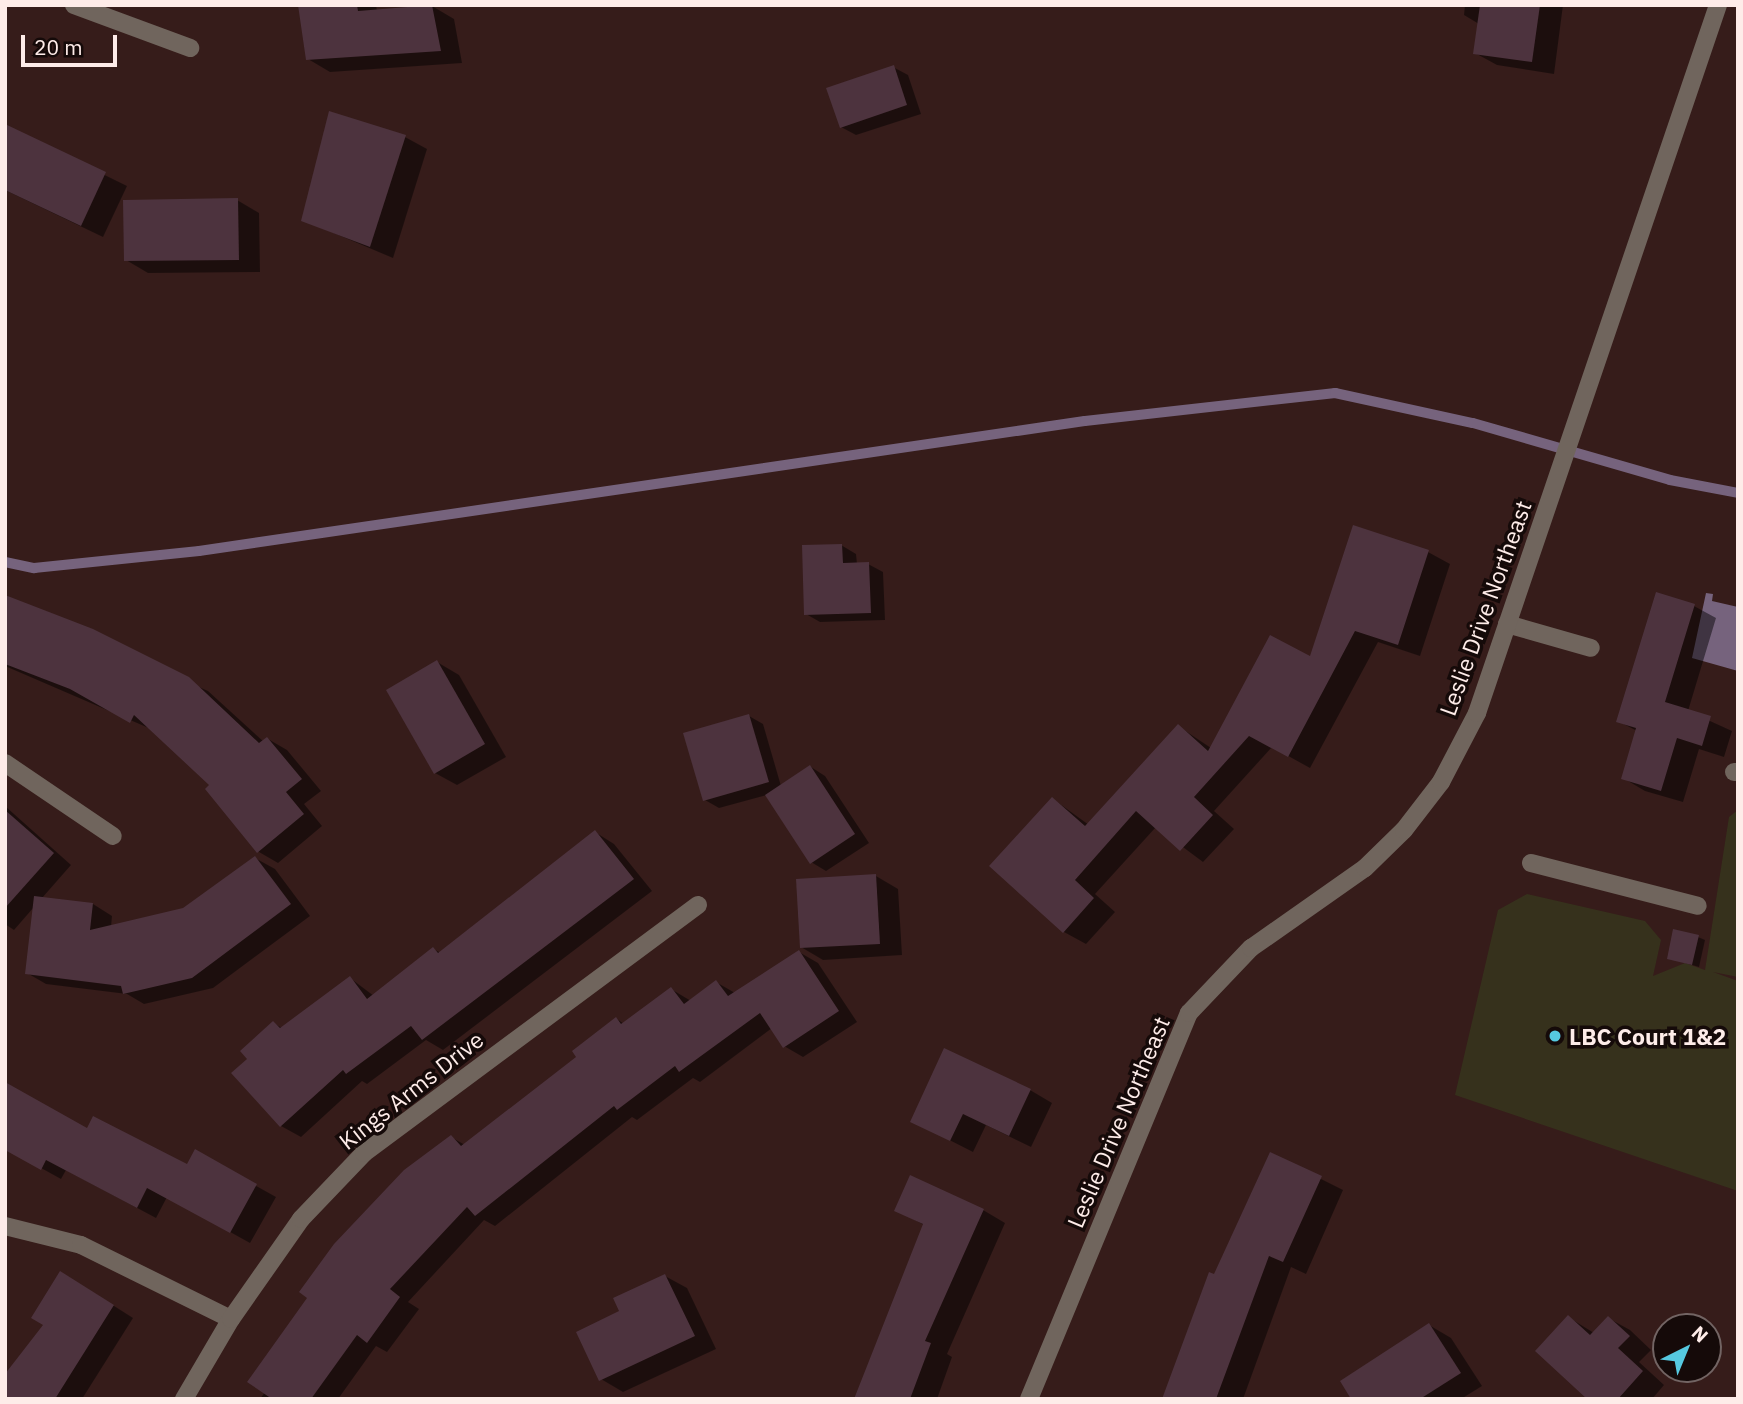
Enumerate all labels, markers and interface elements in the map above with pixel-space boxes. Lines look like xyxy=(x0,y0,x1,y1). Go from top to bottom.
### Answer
scale bar xyxy=(24,21,121,65)
text: 20 m xyxy=(34,33,83,61)
street label: Leslie Drive Northeast xyxy=(1433,497,1537,719)
street label: Leslie Drive Northeast xyxy=(1061,1012,1175,1232)
place label: LBC Court 1&2 xyxy=(1569,1022,1726,1050)
street label: Kings Arms Drive xyxy=(333,1025,489,1155)
marker: LBC Court 1&2 xyxy=(1547,1028,1563,1044)
north arrow xyxy=(1652,1313,1722,1383)
text: N xyxy=(1687,1321,1713,1348)

